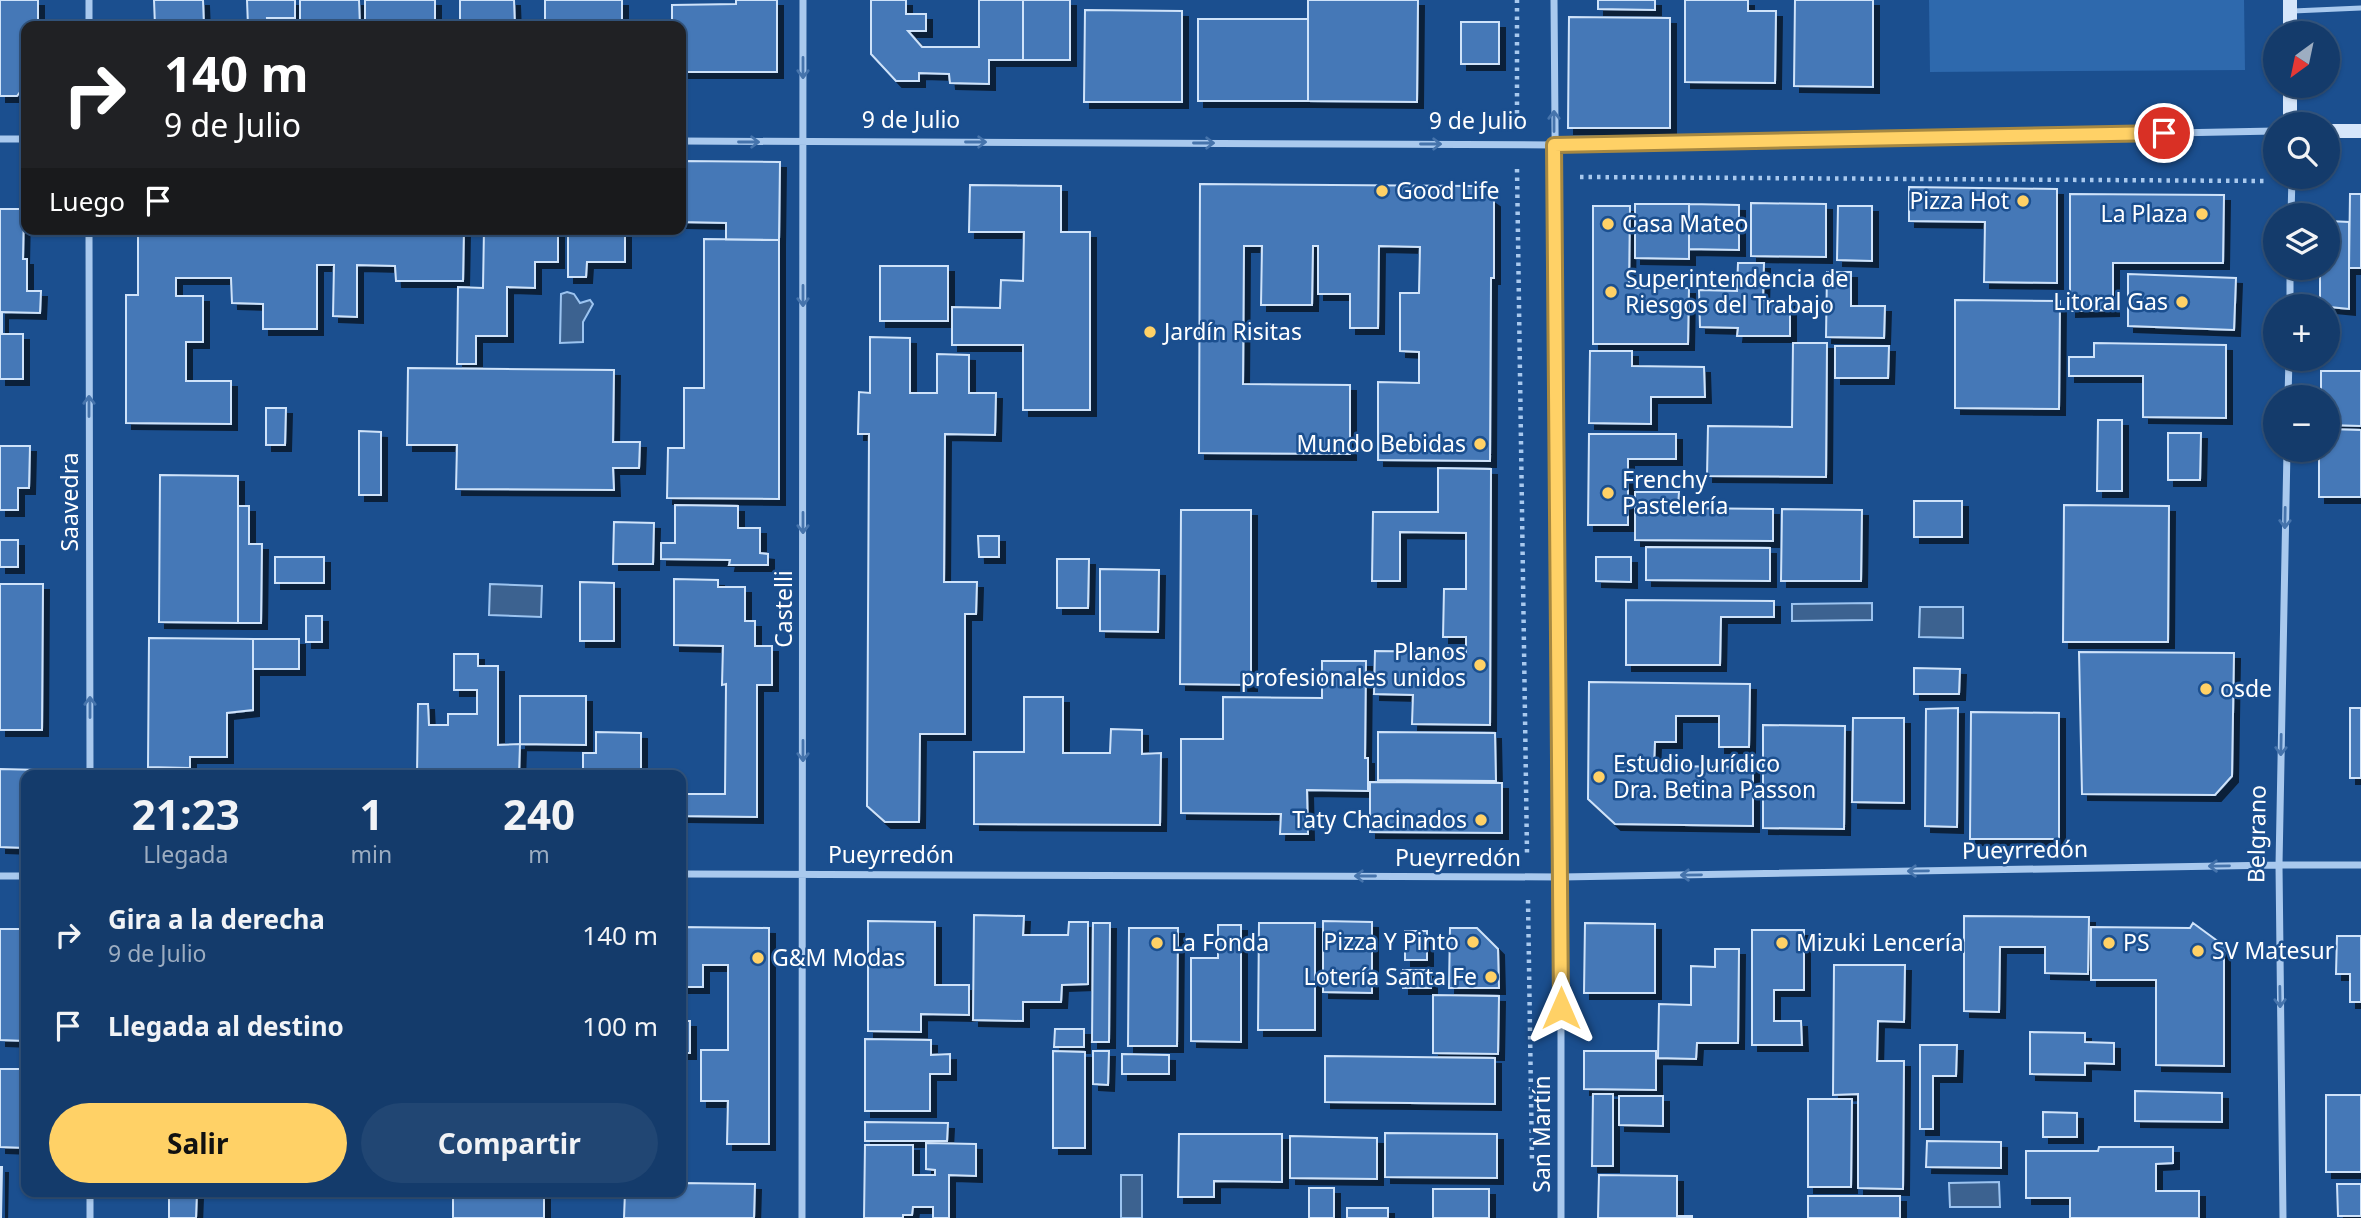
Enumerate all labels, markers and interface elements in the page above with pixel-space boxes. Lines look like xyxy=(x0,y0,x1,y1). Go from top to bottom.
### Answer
north arrow xyxy=(2263,21,2340,98)
map controls xyxy=(2263,21,2340,462)
text: 140 m xyxy=(164,40,309,106)
icon: right xyxy=(49,49,140,140)
one-way arrow xyxy=(796,56,810,79)
text: 9 de Julio xyxy=(164,103,301,146)
street label: 9 de Julio xyxy=(862,103,960,135)
pin xyxy=(2134,103,2194,163)
street label: 9 de Julio xyxy=(1429,104,1527,136)
one-way arrow xyxy=(1547,110,1561,133)
button: search xyxy=(2263,112,2340,189)
icon: arrive xyxy=(2145,114,2183,152)
one-way arrow xyxy=(737,135,760,149)
one-way arrow xyxy=(965,135,988,149)
one-way arrow xyxy=(1192,136,1215,150)
one-way arrow xyxy=(1420,137,1443,151)
place label: Good Life xyxy=(1396,174,1500,206)
icon: arrive xyxy=(139,182,177,220)
text: Luego xyxy=(49,183,125,219)
marker: Good Life xyxy=(1374,183,1390,199)
place label: Pizza Hot xyxy=(1909,184,2009,216)
marker: Pizza Hot xyxy=(2015,193,2031,209)
place label: La Plaza xyxy=(2101,197,2188,229)
button: layers xyxy=(2263,203,2340,280)
marker: La Plaza xyxy=(2194,206,2210,222)
place label: Casa Mateo xyxy=(1622,207,1748,239)
marker: Casa Mateo xyxy=(1600,216,1616,232)
place label: Superintendencia de Riesgos del Trabajo xyxy=(1625,262,1848,320)
one-way arrow xyxy=(796,284,810,307)
marker: Superintendencia de Riesgos del Trabajo xyxy=(1603,284,1619,300)
place label: Litoral Gas xyxy=(2053,285,2168,317)
marker: Litoral Gas xyxy=(2174,294,2190,310)
button: + xyxy=(2263,294,2340,371)
place label: Jardín Risitas xyxy=(1162,315,1302,347)
marker: Jardín Risitas xyxy=(1142,324,1158,340)
button: − xyxy=(2263,385,2340,462)
one-way arrow xyxy=(82,395,96,418)
place label: Mundo Bebidas xyxy=(1297,427,1466,459)
marker: Mundo Bebidas xyxy=(1472,436,1488,452)
street label: Saavedra xyxy=(53,452,85,552)
place label: Frenchy Pastelería xyxy=(1622,463,1728,521)
marker: Frenchy Pastelería xyxy=(1600,485,1616,501)
one-way arrow xyxy=(2279,506,2292,529)
one-way arrow xyxy=(796,511,810,534)
street label: Castelli xyxy=(767,570,799,648)
place label: Planos profesionales unidos xyxy=(1241,635,1466,693)
marker: Planos profesionales unidos xyxy=(1472,657,1488,673)
place label: osde xyxy=(2220,672,2272,704)
marker: osde xyxy=(2198,681,2214,697)
one-way arrow xyxy=(83,696,97,719)
one-way arrow xyxy=(2274,734,2288,757)
one-way arrow xyxy=(796,739,810,762)
place label: Estudio Jurídico Dra. Betina Passon xyxy=(1613,747,1816,805)
marker: Estudio Jurídico Dra. Betina Passon xyxy=(1591,769,1607,785)
text: 21:23 xyxy=(132,785,240,842)
text: 1 xyxy=(359,785,383,842)
text: 240 xyxy=(503,785,575,842)
street label: Belgrano xyxy=(2239,785,2273,883)
place label: Taty Chacinados xyxy=(1292,803,1467,835)
marker: Taty Chacinados xyxy=(1473,812,1489,828)
street label: Pueyrredón xyxy=(1962,832,2088,866)
text: Llegada xyxy=(143,838,228,870)
text: min xyxy=(351,838,392,870)
text: m xyxy=(528,838,550,870)
street label: Pueyrredón xyxy=(828,838,954,870)
street label: Pueyrredón xyxy=(1395,841,1521,873)
one-way arrow xyxy=(2208,859,2231,873)
one-way arrow xyxy=(1907,864,1930,878)
one-way arrow xyxy=(1680,868,1703,882)
one-way arrow xyxy=(1354,869,1377,883)
text: Gira a la derecha xyxy=(108,901,325,937)
icon: right xyxy=(49,916,87,954)
text: 140 m xyxy=(582,917,658,953)
place label: Pizza Y Pinto xyxy=(1323,925,1459,957)
place label: La Fonda xyxy=(1171,926,1269,958)
place label: Mizuki Lencería xyxy=(1796,926,1964,958)
place label: PS xyxy=(2123,926,2150,958)
marker: Pizza Y Pinto xyxy=(1465,934,1481,950)
place label: SV Matesur xyxy=(2212,934,2335,966)
marker: La Fonda xyxy=(1149,935,1165,951)
marker: Mizuki Lencería xyxy=(1774,935,1790,951)
marker: PS xyxy=(2101,935,2117,951)
text: 9 de Julio xyxy=(108,937,207,969)
place label: G&M Modas xyxy=(772,941,905,973)
marker: SV Matesur xyxy=(2190,943,2206,959)
marker: G&M Modas xyxy=(750,950,766,966)
place label: Lotería Santa Fe xyxy=(1304,960,1477,992)
marker: Lotería Santa Fe xyxy=(1483,969,1499,985)
position arrow xyxy=(1524,971,1598,1045)
one-way arrow xyxy=(2273,986,2287,1009)
icon: arrive xyxy=(49,1007,87,1045)
text: Llegada al destino xyxy=(108,1008,344,1044)
text: 100 m xyxy=(582,1008,658,1044)
street label: San Martín xyxy=(1525,1075,1557,1193)
button: Salir xyxy=(49,1103,347,1183)
button: Compartir xyxy=(361,1103,658,1183)

